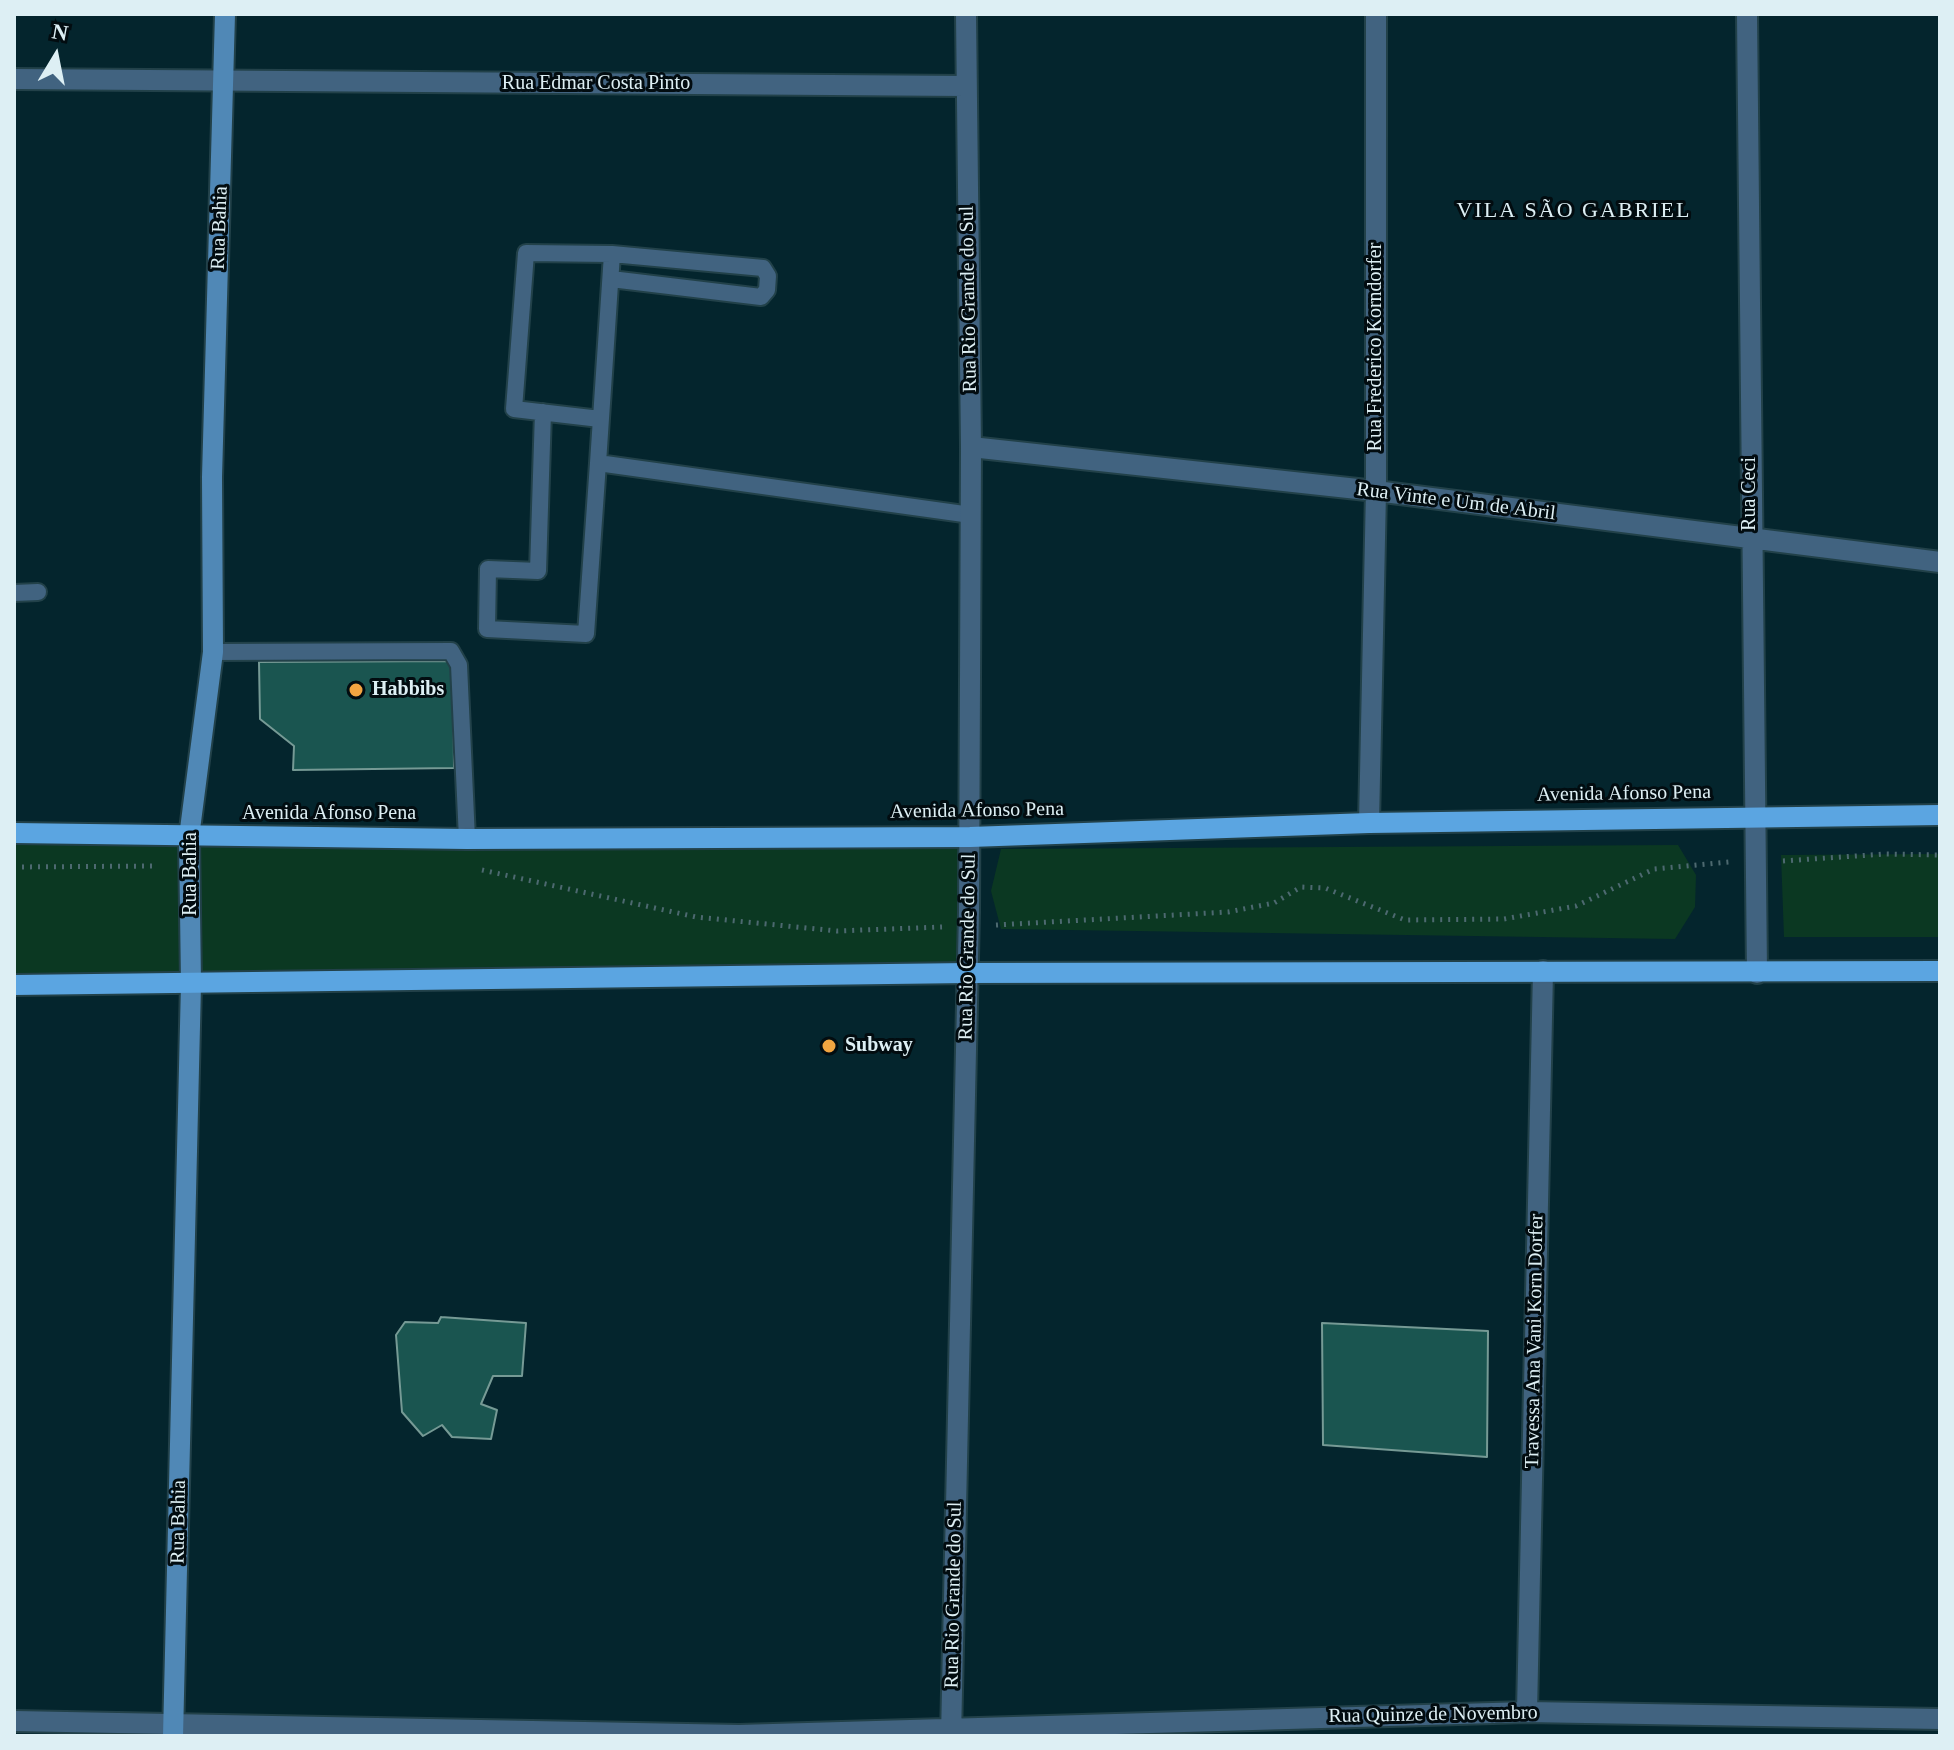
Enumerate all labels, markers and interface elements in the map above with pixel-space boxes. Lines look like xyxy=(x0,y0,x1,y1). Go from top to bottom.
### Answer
north arrow xyxy=(16,16,96,96)
text: N xyxy=(50,18,70,46)
street label: Rua Edmar Costa Pinto xyxy=(502,72,690,96)
street label: Rua Bahia xyxy=(207,186,233,270)
district label: VILA SÃO GABRIEL xyxy=(1457,198,1691,224)
street label: Rua Rio Grande do Sul xyxy=(955,205,983,393)
street label: Rua Frederico Korndorfer xyxy=(1364,243,1388,451)
street label: Rua Ceci xyxy=(1738,457,1762,531)
street label: Rua Vinte e Um de Abril xyxy=(1355,478,1557,526)
place label: Habbibs xyxy=(372,678,444,702)
marker: Habbibs xyxy=(347,681,365,699)
street label: Avenida Afonso Pena xyxy=(1537,780,1711,808)
street label: Avenida Afonso Pena xyxy=(890,797,1064,825)
street label: Avenida Afonso Pena xyxy=(242,802,416,826)
street label: Rua Bahia xyxy=(179,832,203,916)
street label: Rua Rio Grande do Sul xyxy=(954,853,982,1041)
place label: Subway xyxy=(845,1034,913,1058)
marker: Subway xyxy=(820,1037,838,1055)
street label: Travessa Ana Vani Korn Dorfer xyxy=(1521,1213,1549,1469)
street label: Rua Bahia xyxy=(166,1480,192,1564)
street label: Rua Rio Grande do Sul xyxy=(940,1501,968,1689)
street label: Rua Quinze de Novembro xyxy=(1328,1701,1538,1729)

